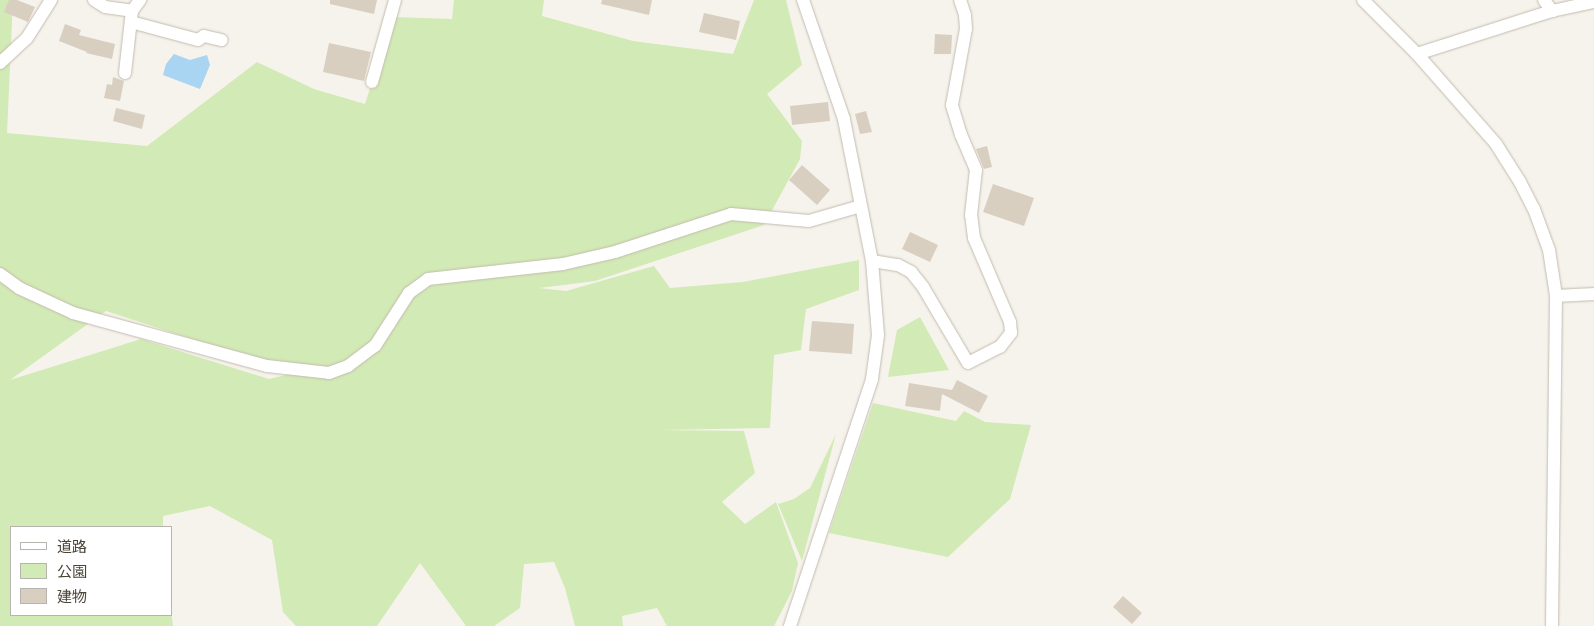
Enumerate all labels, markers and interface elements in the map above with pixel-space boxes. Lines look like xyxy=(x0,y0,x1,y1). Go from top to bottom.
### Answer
legend xyxy=(10,526,172,616)
text: 道路 xyxy=(57,538,87,556)
text: 公園 xyxy=(57,563,87,581)
text: 建物 xyxy=(57,588,87,606)

